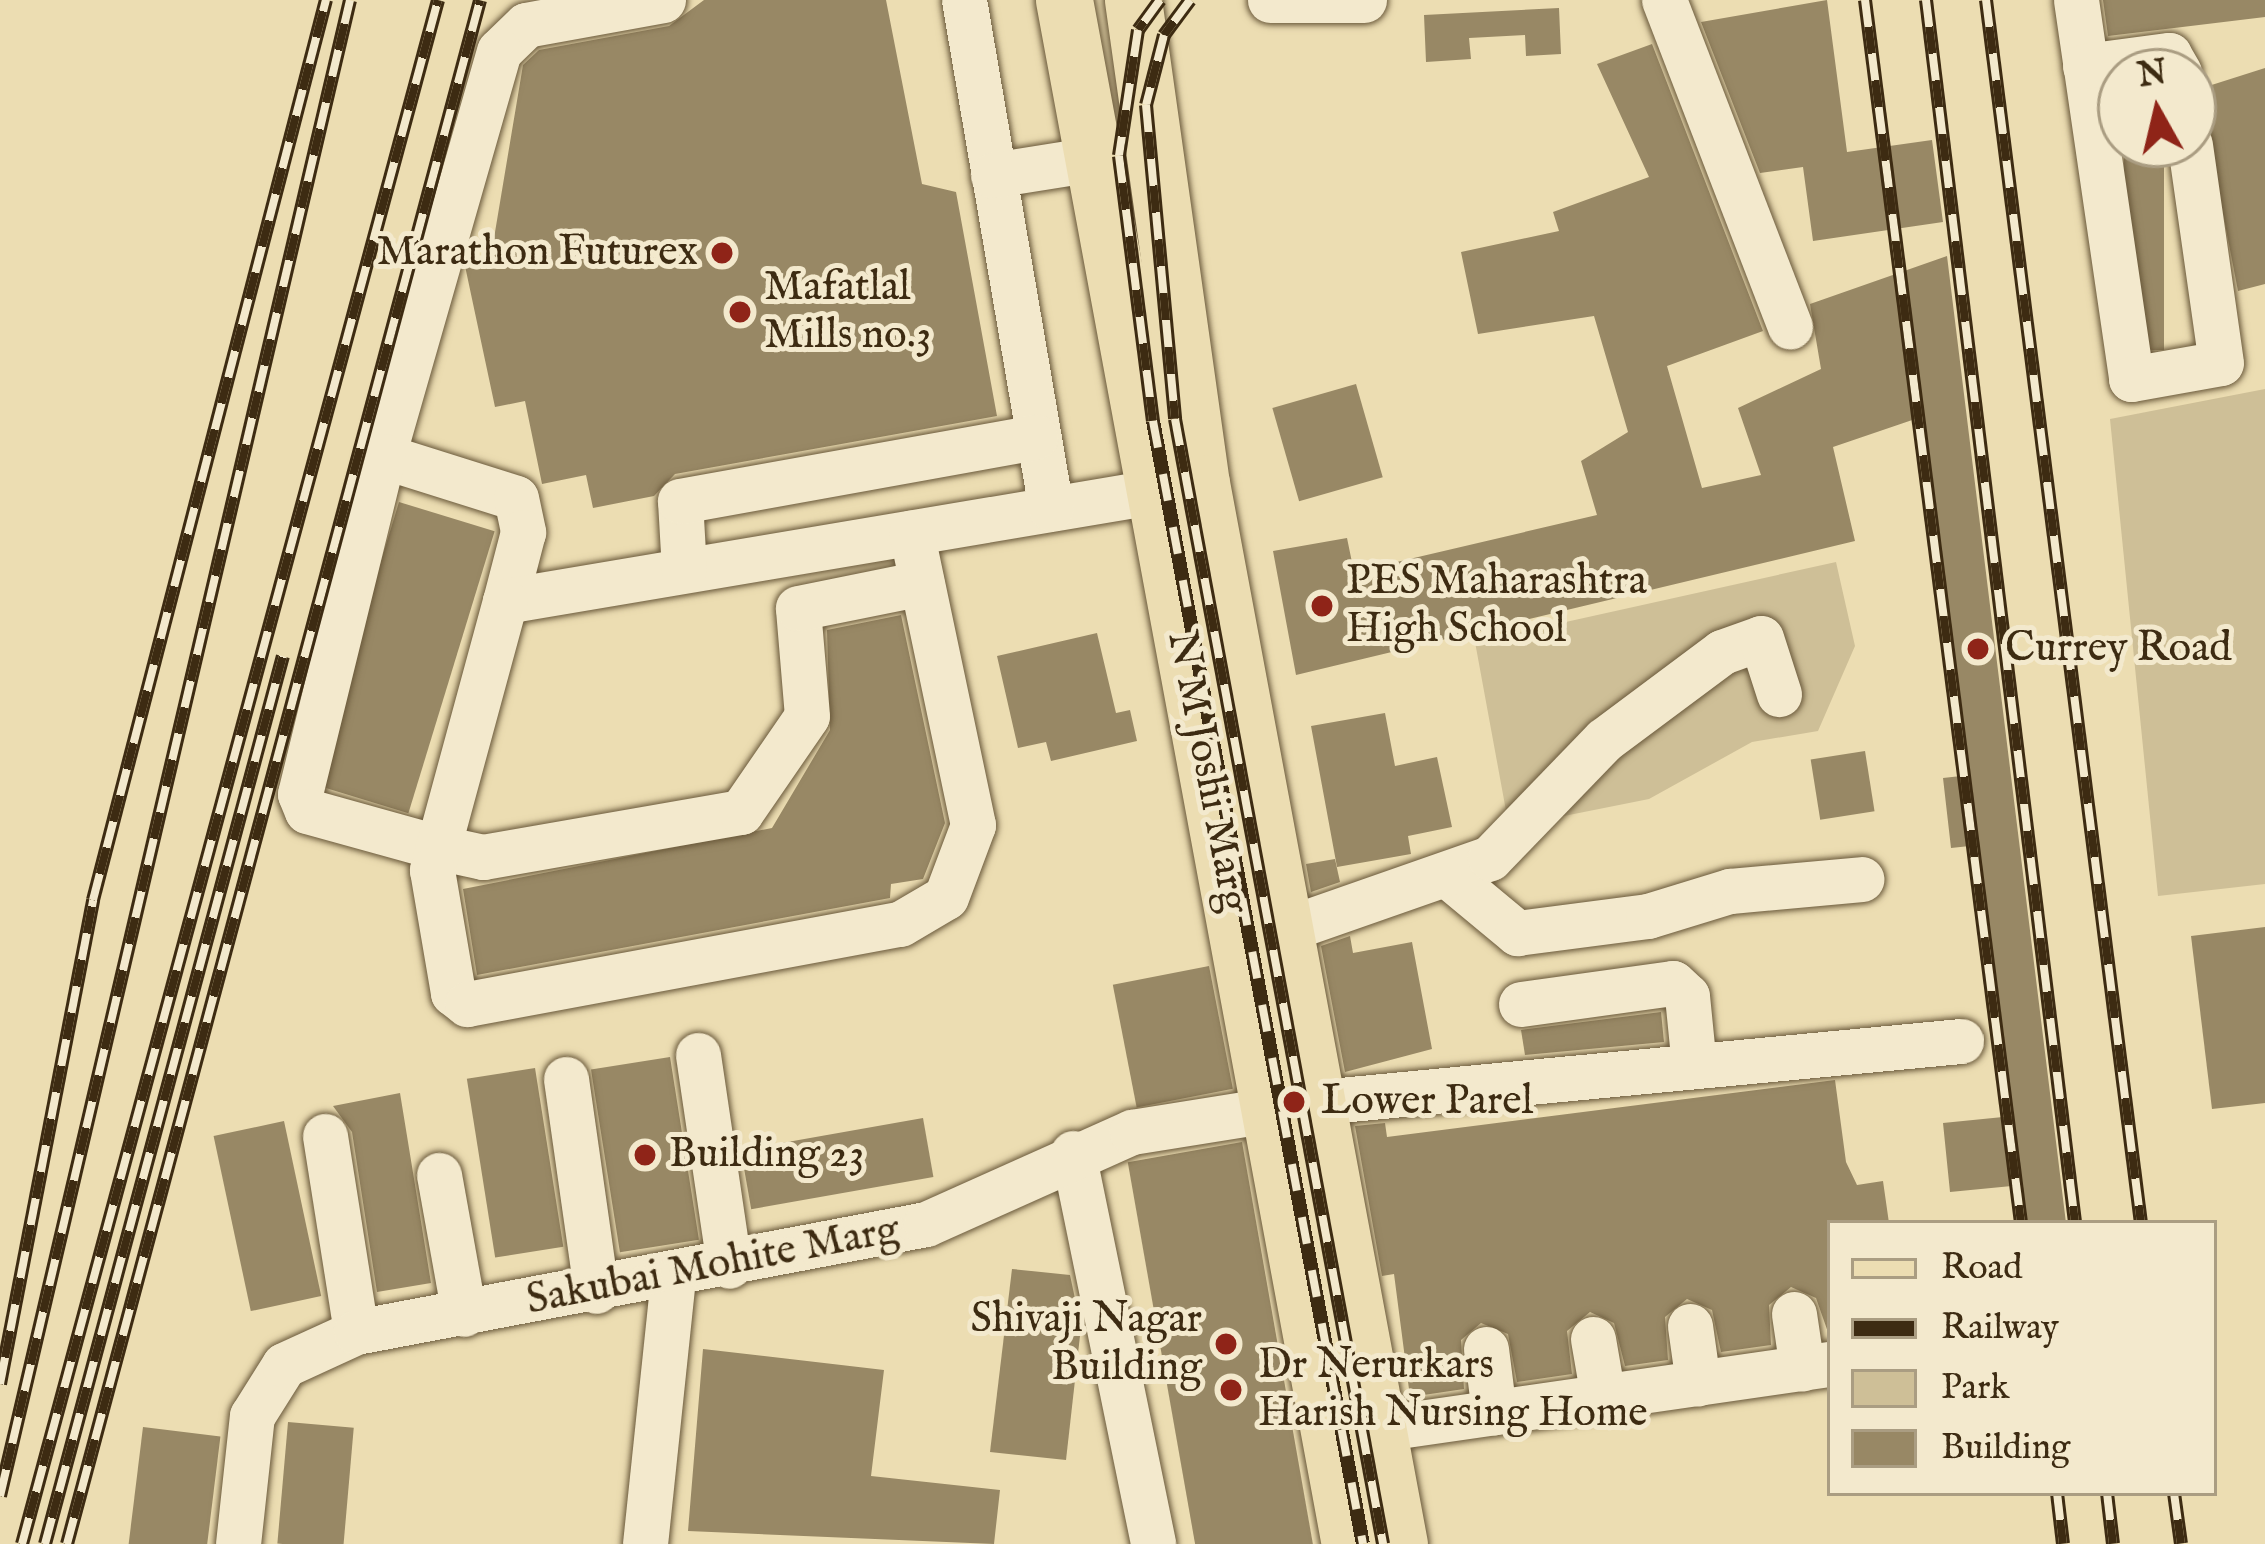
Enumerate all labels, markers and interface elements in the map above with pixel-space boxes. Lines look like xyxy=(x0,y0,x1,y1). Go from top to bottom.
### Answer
north arrow xyxy=(2097,48,2217,168)
text: N xyxy=(2135,53,2169,98)
place label: Marathon Futurex xyxy=(377,228,698,278)
marker: Marathon Futurex xyxy=(709,240,735,266)
place label: Mafatlal Mills no.3 xyxy=(764,263,931,362)
marker: Mafatlal Mills no.3 xyxy=(727,299,753,325)
place label: PES Maharashtra High School xyxy=(1346,557,1647,656)
marker: PES Maharashtra High School xyxy=(1309,593,1335,619)
place label: Currey Road xyxy=(2005,624,2232,674)
street label: N M Joshi Marg xyxy=(1155,627,1259,917)
marker: Currey Road xyxy=(1962,633,1994,665)
place label: Lower Parel xyxy=(1321,1077,1533,1127)
marker: Lower Parel xyxy=(1278,1086,1310,1118)
place label: Building 23 xyxy=(669,1130,865,1180)
marker: Building 23 xyxy=(632,1142,658,1168)
street label: Sakubai Mohite Marg xyxy=(522,1205,904,1327)
legend xyxy=(1827,1220,2217,1496)
text: Road xyxy=(1941,1245,2022,1291)
place label: Shivaji Nagar Building xyxy=(970,1295,1202,1394)
text: Railway xyxy=(1941,1305,2059,1351)
marker: Shivaji Nagar Building xyxy=(1213,1331,1239,1357)
place label: Dr Nerurkars Harish Nursing Home xyxy=(1258,1341,1648,1440)
text: Park xyxy=(1941,1365,2009,1411)
marker: Dr Nerurkars Harish Nursing Home xyxy=(1215,1374,1247,1406)
text: Building xyxy=(1941,1425,2070,1471)

